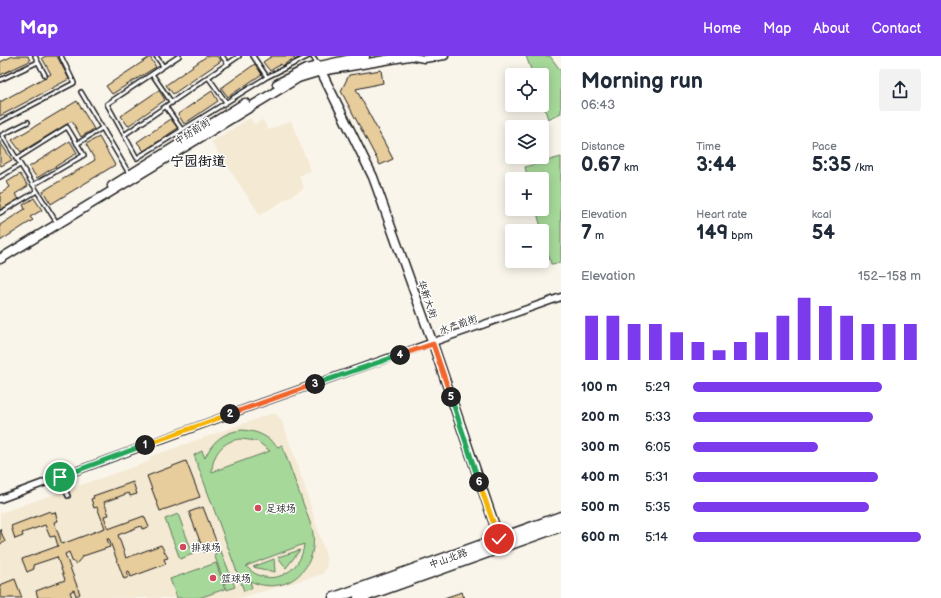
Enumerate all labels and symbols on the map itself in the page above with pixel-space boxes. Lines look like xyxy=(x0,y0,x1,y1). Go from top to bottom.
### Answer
street label: 中纺前街 xyxy=(172,116,213,148)
district label: 宁园街道 xyxy=(170,153,226,170)
street label: 华新大街 xyxy=(415,278,439,320)
street label: 水产前街 xyxy=(437,312,479,337)
pin: 4 xyxy=(390,345,410,365)
pin: 3 xyxy=(305,374,325,394)
pin: 5 xyxy=(441,387,461,407)
pin: 2 xyxy=(220,404,240,424)
pin: 1 xyxy=(135,435,155,455)
pin xyxy=(43,460,77,494)
pin: 6 xyxy=(469,472,489,492)
marker: 足球场 xyxy=(253,503,263,513)
place label: 足球场 xyxy=(266,503,296,515)
pin xyxy=(482,522,516,556)
marker: 排球场 xyxy=(178,542,188,552)
place label: 排球场 xyxy=(191,542,221,554)
street label: 中山北路 xyxy=(427,546,469,571)
marker: 篮球场 xyxy=(208,573,218,583)
place label: 篮球场 xyxy=(221,573,251,585)

